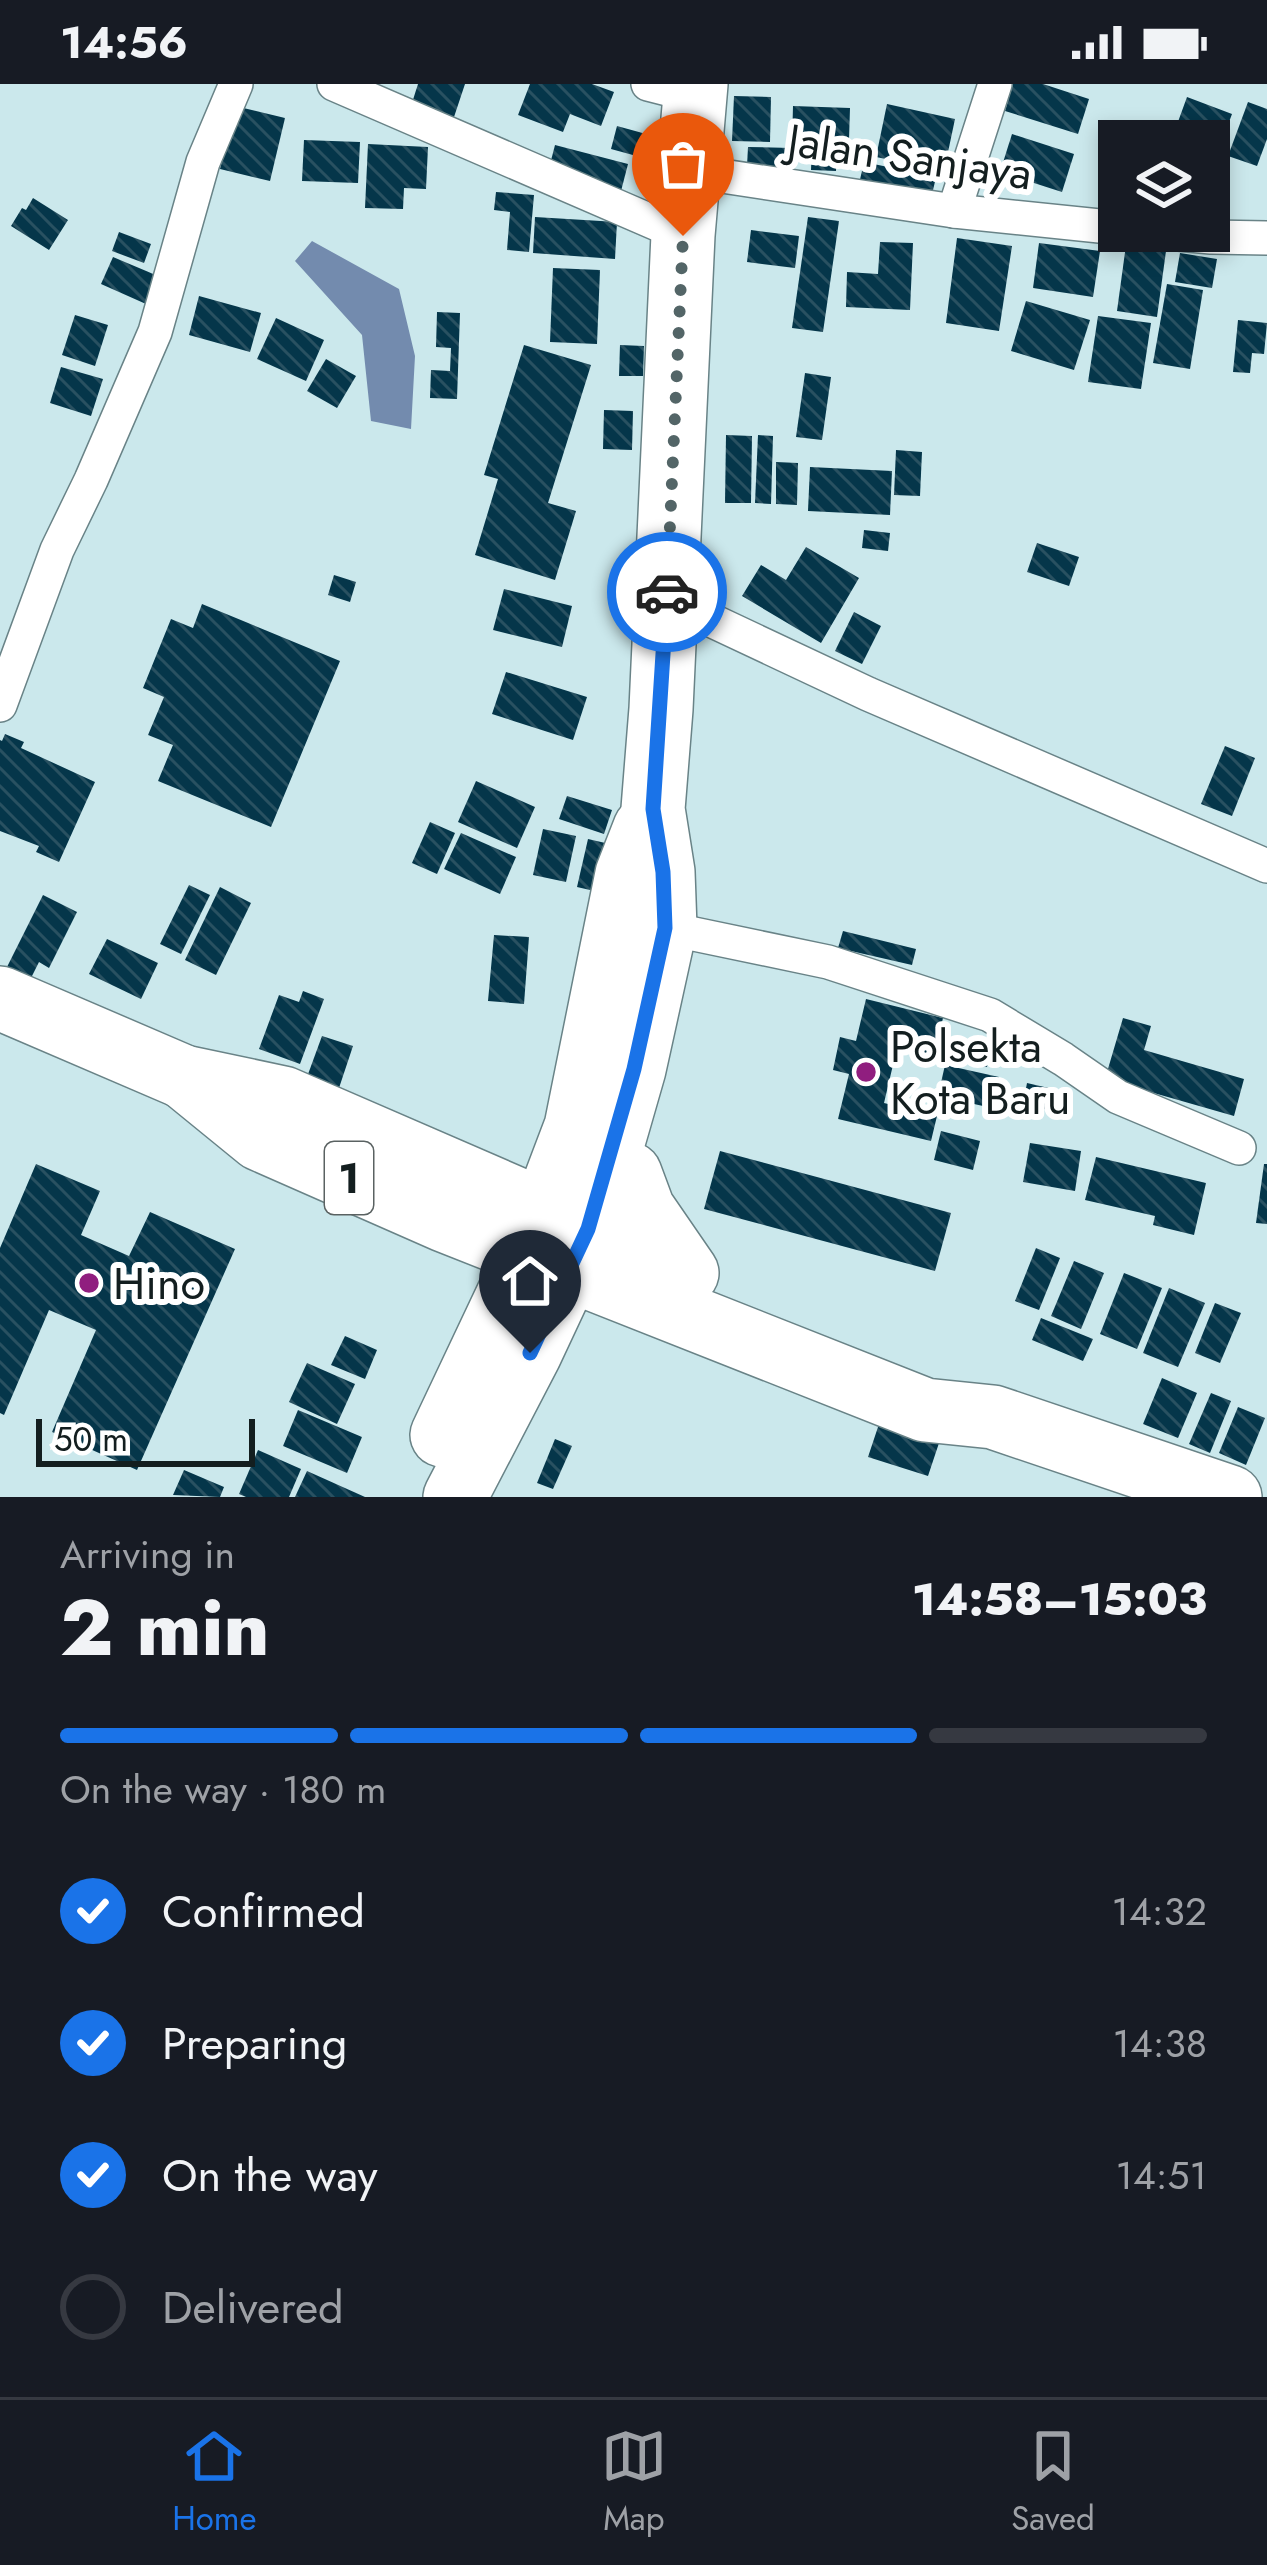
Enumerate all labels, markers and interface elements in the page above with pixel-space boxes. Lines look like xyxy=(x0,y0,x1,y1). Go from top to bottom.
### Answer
text: 14:56 xyxy=(60,10,188,75)
street label: Jalan Sanjaya xyxy=(779,107,1036,206)
pin xyxy=(632,113,734,236)
map controls xyxy=(1098,120,1230,252)
button: layers xyxy=(1098,120,1230,252)
icon: bag xyxy=(650,131,716,197)
courier xyxy=(607,532,727,652)
icon: car xyxy=(634,559,700,625)
place label: Polsekta Kota Baru xyxy=(890,1014,1070,1131)
marker: Polsekta Kota Baru xyxy=(853,1059,879,1085)
road number: 1 xyxy=(325,1142,373,1214)
pin xyxy=(479,1230,581,1353)
icon: home xyxy=(497,1248,563,1314)
place label: Hino xyxy=(113,1251,205,1316)
marker: Hino xyxy=(76,1270,102,1296)
scale bar xyxy=(36,1413,255,1466)
text: 50 m xyxy=(54,1416,128,1463)
text: Arriving in xyxy=(60,1526,235,1583)
text: 14:58–15:03 xyxy=(912,1567,1207,1632)
text: 2 min xyxy=(60,1572,269,1684)
text: On the way · 180 m xyxy=(60,1761,386,1818)
icon: check xyxy=(60,1878,126,1944)
text: Confirmed xyxy=(162,1879,365,1944)
text: 14:32 xyxy=(1112,1883,1207,1940)
icon: check xyxy=(60,2010,126,2076)
text: Preparing xyxy=(162,2011,347,2076)
text: 14:38 xyxy=(1112,2015,1207,2072)
icon: check xyxy=(60,2142,126,2208)
text: On the way xyxy=(162,2143,378,2208)
text: 14:51 xyxy=(1115,2147,1207,2204)
text: Delivered xyxy=(162,2275,344,2340)
tab: Home xyxy=(172,2423,257,2542)
tab: Map xyxy=(601,2423,667,2542)
tab: Saved xyxy=(1011,2423,1095,2542)

